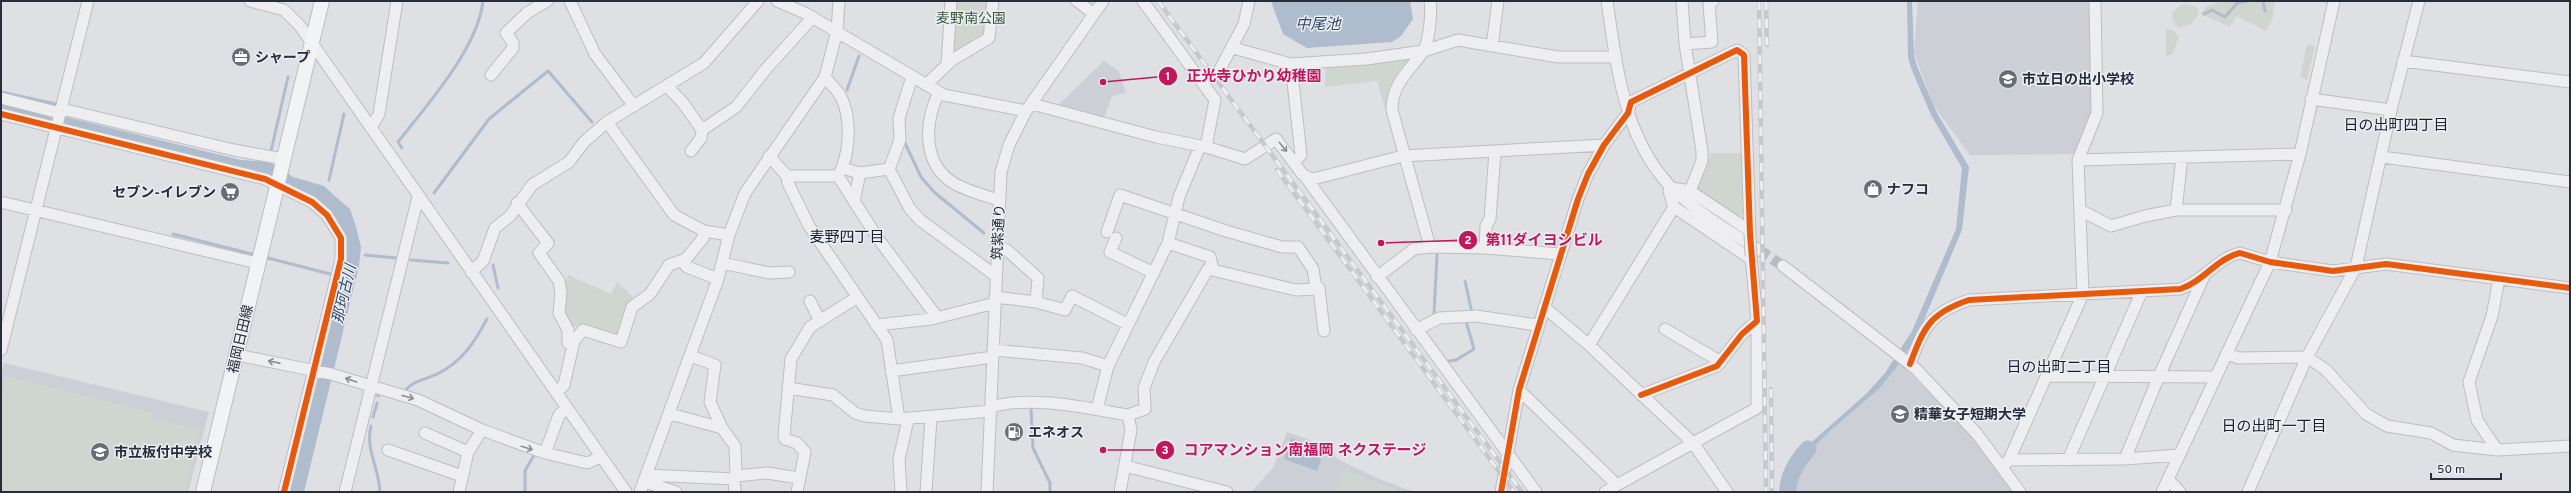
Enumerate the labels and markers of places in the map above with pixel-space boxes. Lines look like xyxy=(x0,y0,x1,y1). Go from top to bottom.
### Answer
office icon: シャープ xyxy=(230,46,252,68)
place label: シャープ xyxy=(255,50,310,67)
callout: 正光寺ひかり幼稚園 xyxy=(1158,62,1329,89)
school or university icon: 市立日の出小学校 xyxy=(1997,68,2019,90)
place label: 市立日の出小学校 xyxy=(2022,72,2134,89)
shop icon: ナフコ xyxy=(1862,178,1884,200)
supermarket icon: セブン-イレブン xyxy=(219,181,241,203)
place label: ナフコ xyxy=(1887,182,1929,199)
place label: セブン-イレブン xyxy=(112,184,216,202)
callout: 第11ダイヨシビル xyxy=(1458,227,1611,254)
school or university icon: 精華女子短期大学 xyxy=(1889,403,1911,425)
place label: 精華女子短期大学 xyxy=(1914,406,2026,424)
fuel station icon: エネオス xyxy=(1003,421,1025,443)
place label: エネオス xyxy=(1028,425,1084,442)
callout: コアマンション南福岡 ネクステージ xyxy=(1155,437,1435,464)
school or university icon: 市立板付中学校 xyxy=(89,441,111,463)
place label: 市立板付中学校 xyxy=(114,444,212,462)

